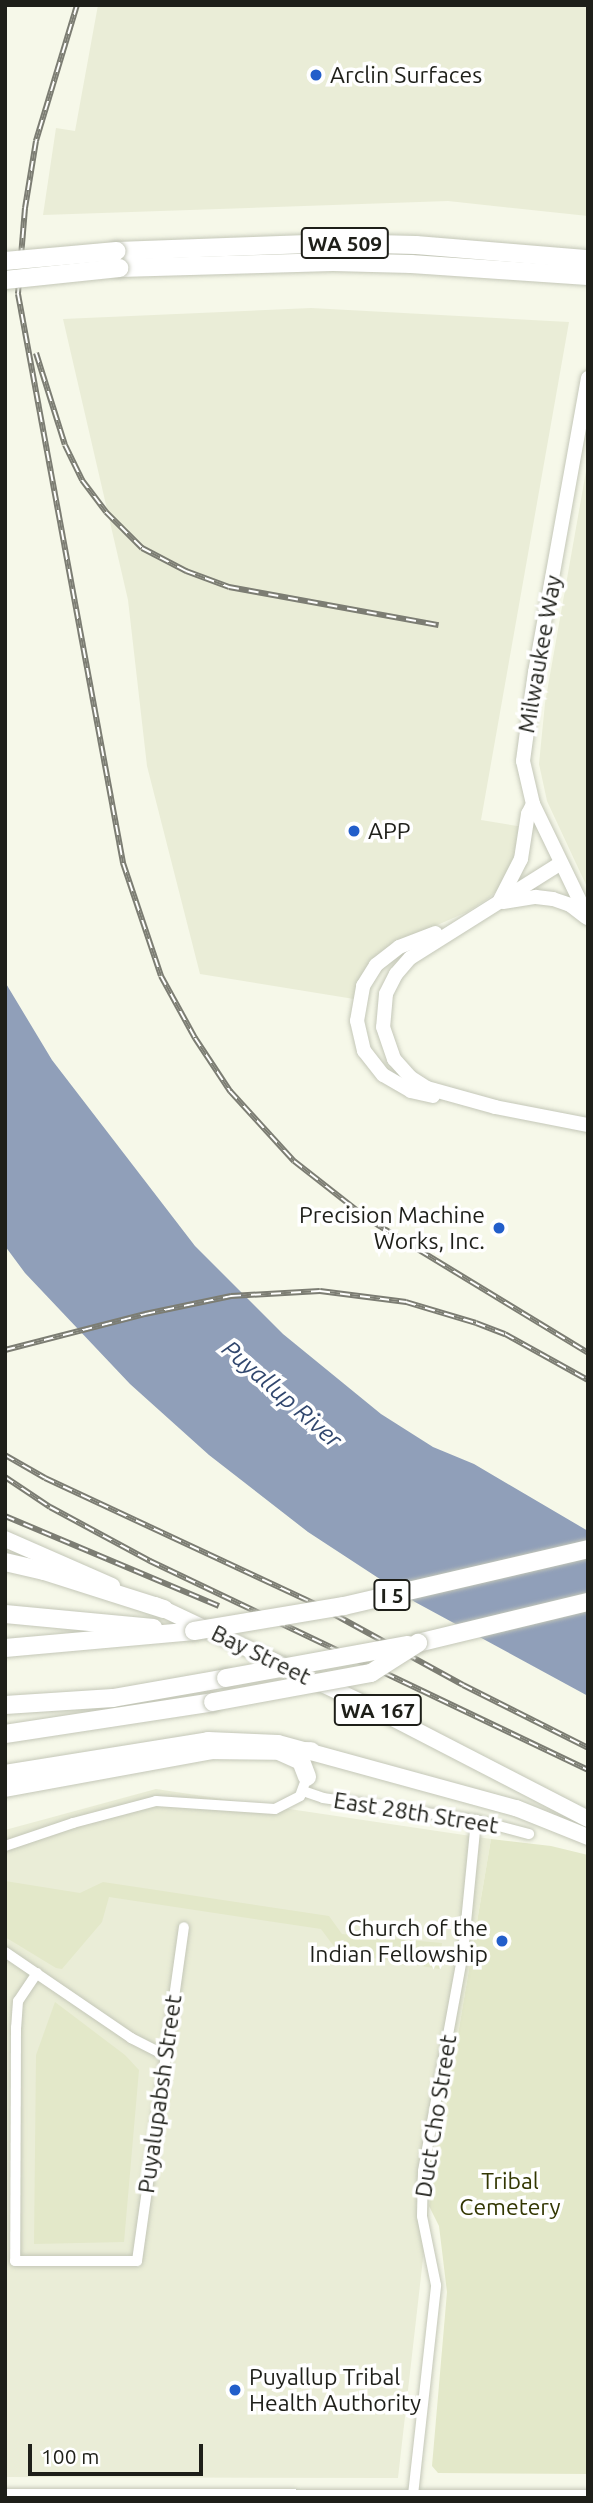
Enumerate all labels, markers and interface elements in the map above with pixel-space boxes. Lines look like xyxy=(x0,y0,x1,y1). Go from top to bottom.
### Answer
place label: Arclin Surfaces xyxy=(330,61,482,89)
marker: Arclin Surfaces xyxy=(308,67,324,83)
road number: WA 509 xyxy=(300,226,390,260)
street label: Milwaukee Way xyxy=(513,573,567,735)
place label: APP xyxy=(368,817,410,845)
marker: APP xyxy=(346,823,362,839)
place label: Precision Machine Works, Inc. xyxy=(299,1201,485,1255)
marker: Precision Machine Works, Inc. xyxy=(491,1220,507,1236)
water label: Puyallup River xyxy=(216,1334,348,1454)
road number: I 5 xyxy=(373,1578,411,1612)
street label: Bay Street xyxy=(207,1619,315,1691)
road number: WA 167 xyxy=(332,1692,424,1728)
street label: East 28th Street xyxy=(332,1786,500,1840)
place label: Church of the Indian Fellowship xyxy=(309,1914,488,1968)
marker: Church of the Indian Fellowship xyxy=(494,1933,510,1949)
street label: Puyalupabsh Street xyxy=(132,1993,188,2195)
street label: Duct Cho Street xyxy=(409,2033,463,2199)
park label: Tribal Cemetery xyxy=(459,2167,561,2221)
place label: Puyallup Tribal Health Authority xyxy=(249,2363,421,2417)
marker: Puyallup Tribal Health Authority xyxy=(227,2382,243,2398)
scale bar xyxy=(32,2430,206,2474)
text: 100 m xyxy=(41,2444,99,2468)

